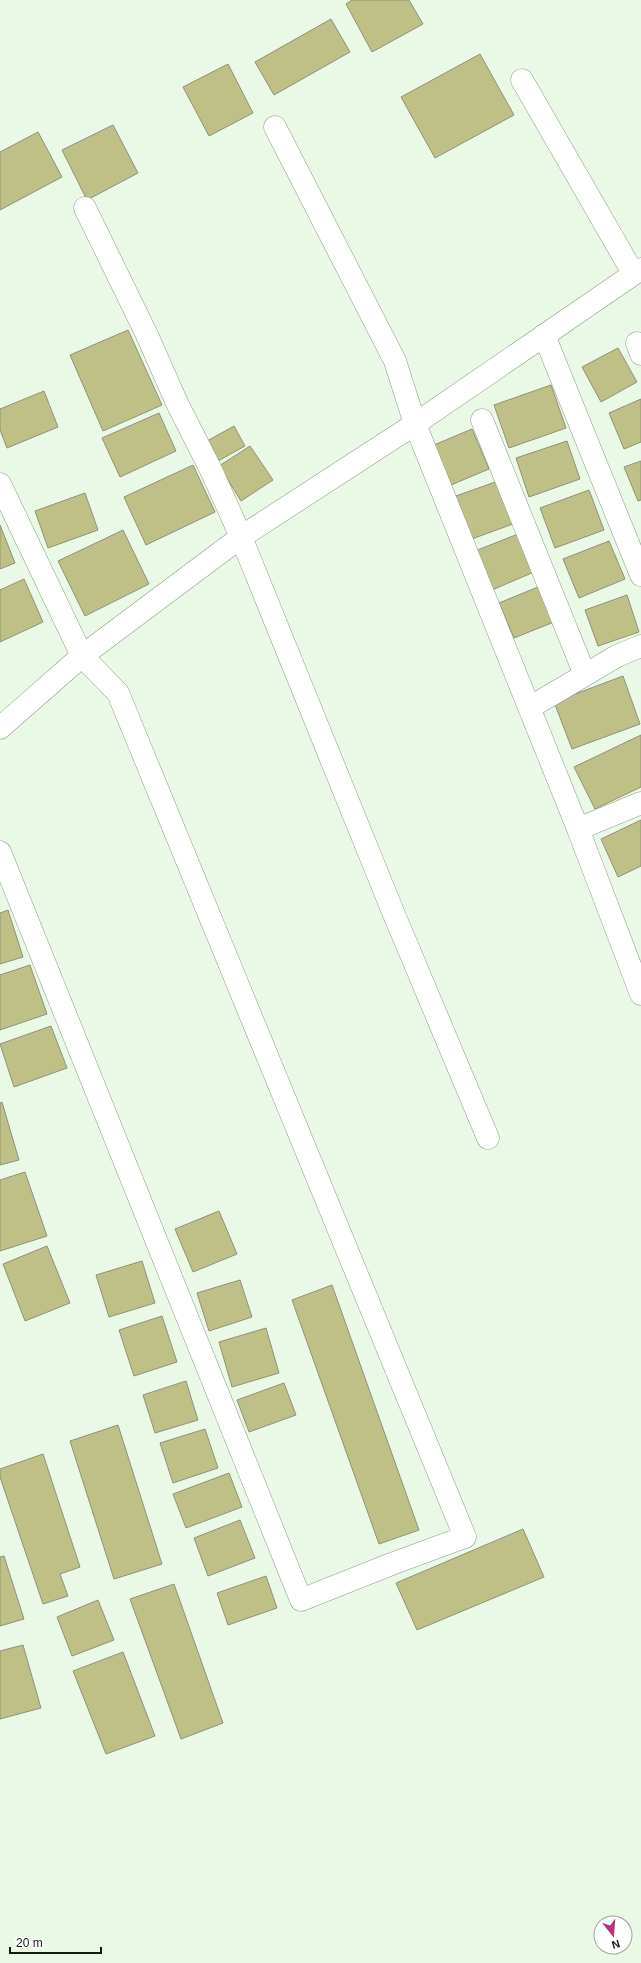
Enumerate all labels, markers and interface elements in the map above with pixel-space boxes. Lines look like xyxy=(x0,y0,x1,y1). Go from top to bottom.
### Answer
north arrow xyxy=(593,1915,633,1955)
scale bar xyxy=(10,1929,101,1955)
text: 20 m xyxy=(16,1936,43,1950)
text: N xyxy=(610,1938,621,1951)

